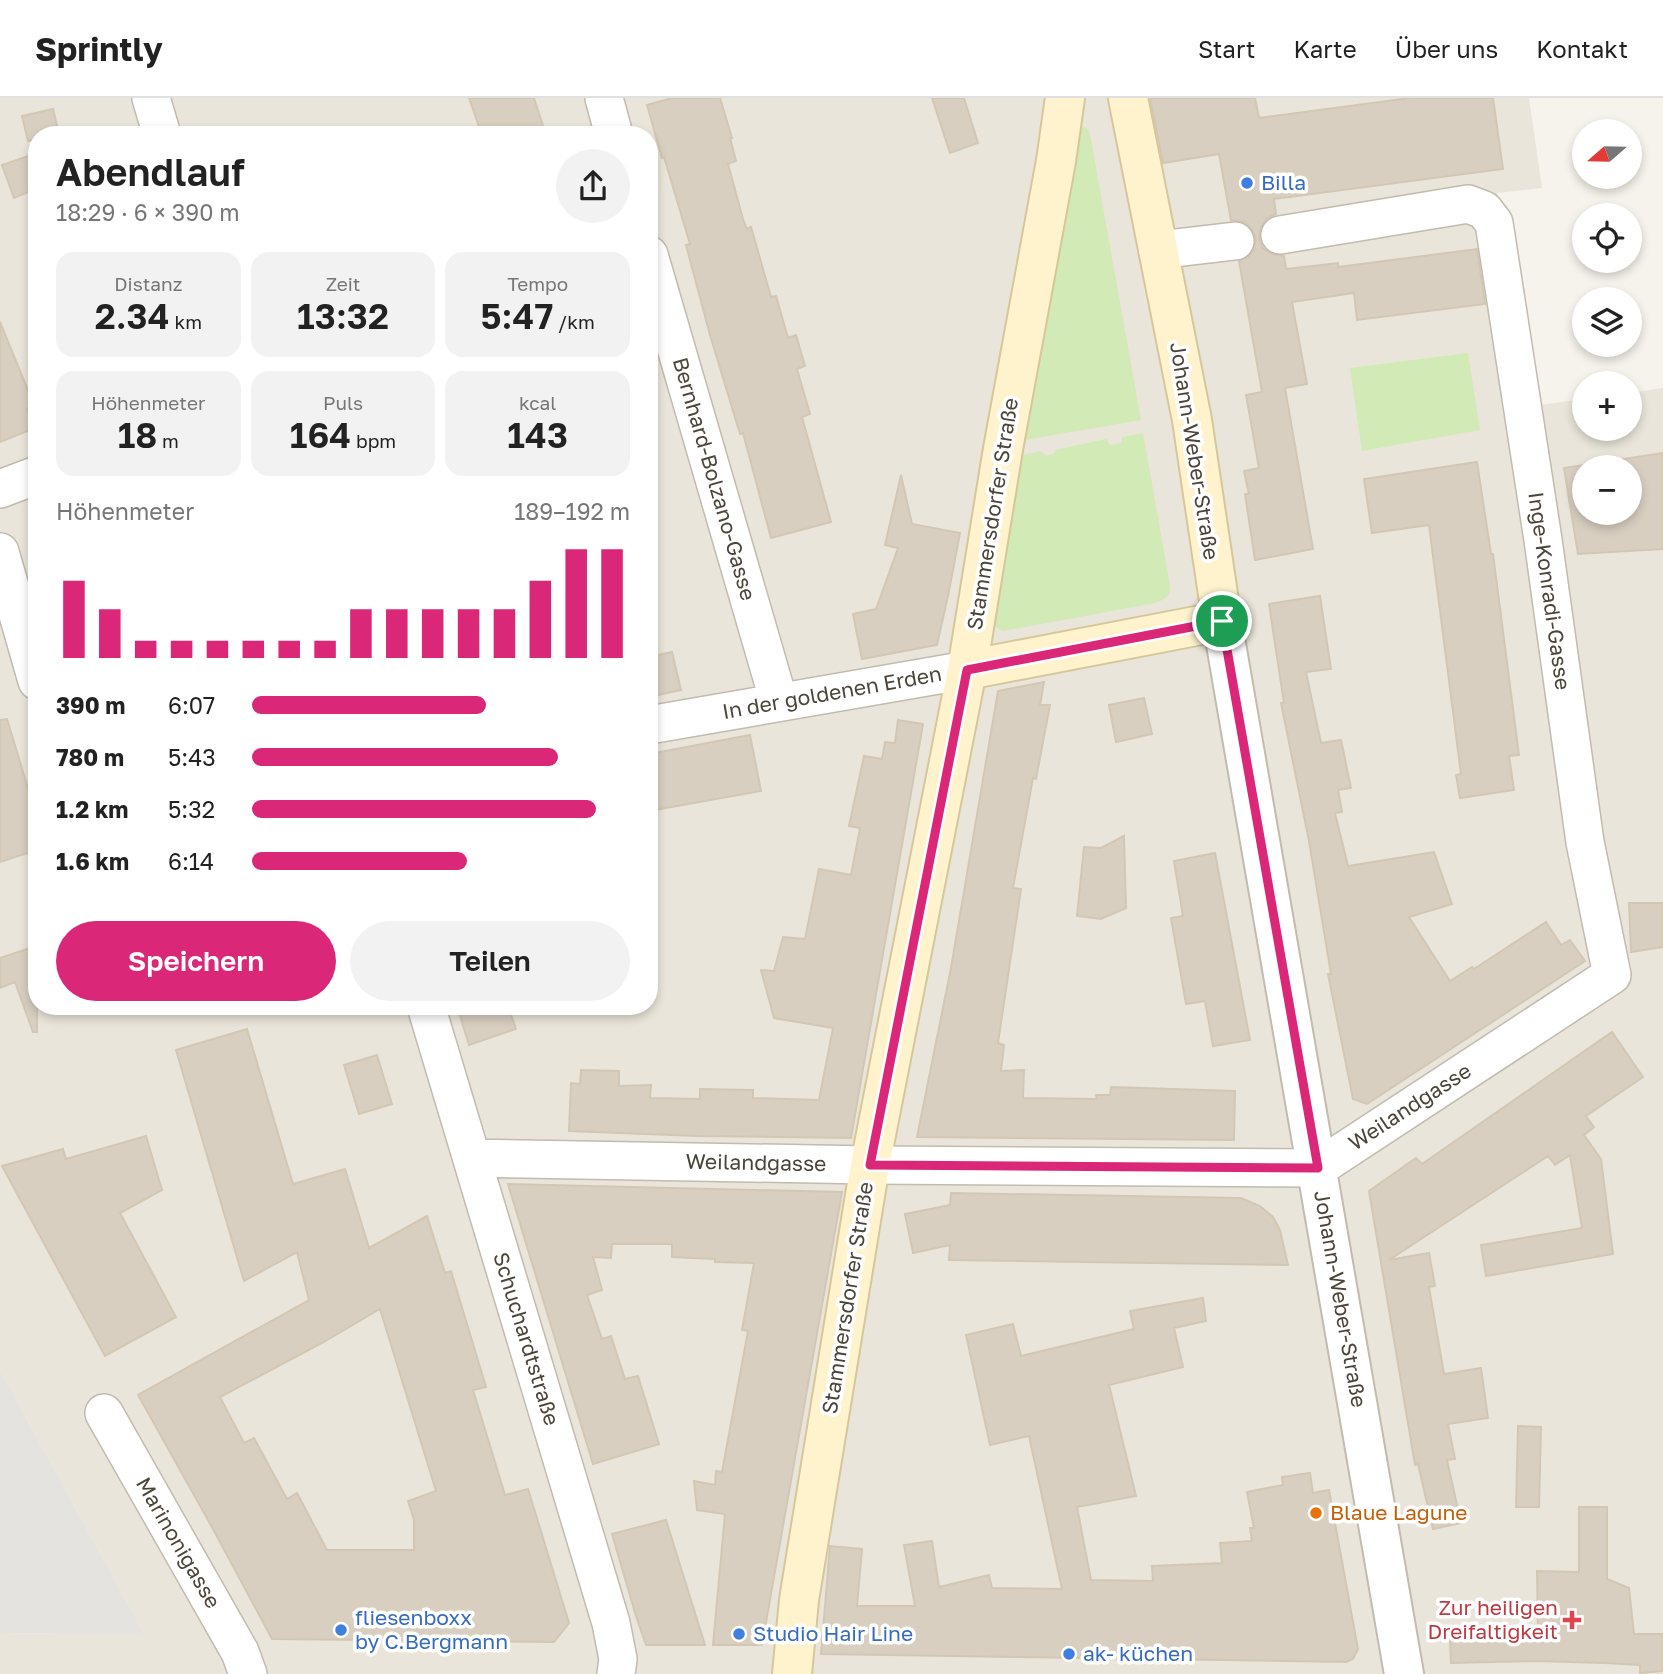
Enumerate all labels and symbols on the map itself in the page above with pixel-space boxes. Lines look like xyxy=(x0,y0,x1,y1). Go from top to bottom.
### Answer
north arrow xyxy=(1572,119,1642,189)
place label: Billa xyxy=(1261,169,1306,195)
marker: Billa xyxy=(1239,175,1255,191)
street label: Johann-Weber-Straße xyxy=(1165,340,1225,562)
street label: Bernhard-Bolzano-Gasse xyxy=(668,354,762,603)
street label: Stammersdorfer Straße xyxy=(961,396,1023,632)
street label: Inge-Konradi-Gasse xyxy=(1523,490,1577,692)
pin xyxy=(1192,591,1252,651)
street label: In der goldenen Erden xyxy=(720,660,944,724)
street label: Weilandgasse xyxy=(1343,1057,1476,1155)
street label: Weilandgasse xyxy=(685,1148,827,1176)
street label: Stammersdorfer Straße xyxy=(816,1180,878,1416)
street label: Johann-Weber-Straße xyxy=(1309,1188,1373,1409)
street label: Schuchardtstraße xyxy=(488,1249,566,1428)
street label: Marinonigasse xyxy=(131,1472,227,1613)
place label: Blaue Lagune xyxy=(1330,1499,1468,1525)
marker: Blaue Lagune xyxy=(1308,1505,1324,1521)
place label: Zur heiligen Dreifaltigkeit xyxy=(1428,1594,1558,1644)
place label: fliesenboxx by C.Bergmann xyxy=(355,1604,508,1654)
marker: Zur heiligen Dreifaltigkeit xyxy=(1564,1612,1580,1628)
place label: Studio Hair Line xyxy=(753,1620,913,1646)
marker: fliesenboxx by C.Bergmann xyxy=(333,1622,349,1638)
marker: Studio Hair Line xyxy=(731,1626,747,1642)
place label: ak- küchen xyxy=(1083,1640,1193,1666)
marker: ak- küchen xyxy=(1061,1646,1077,1662)

